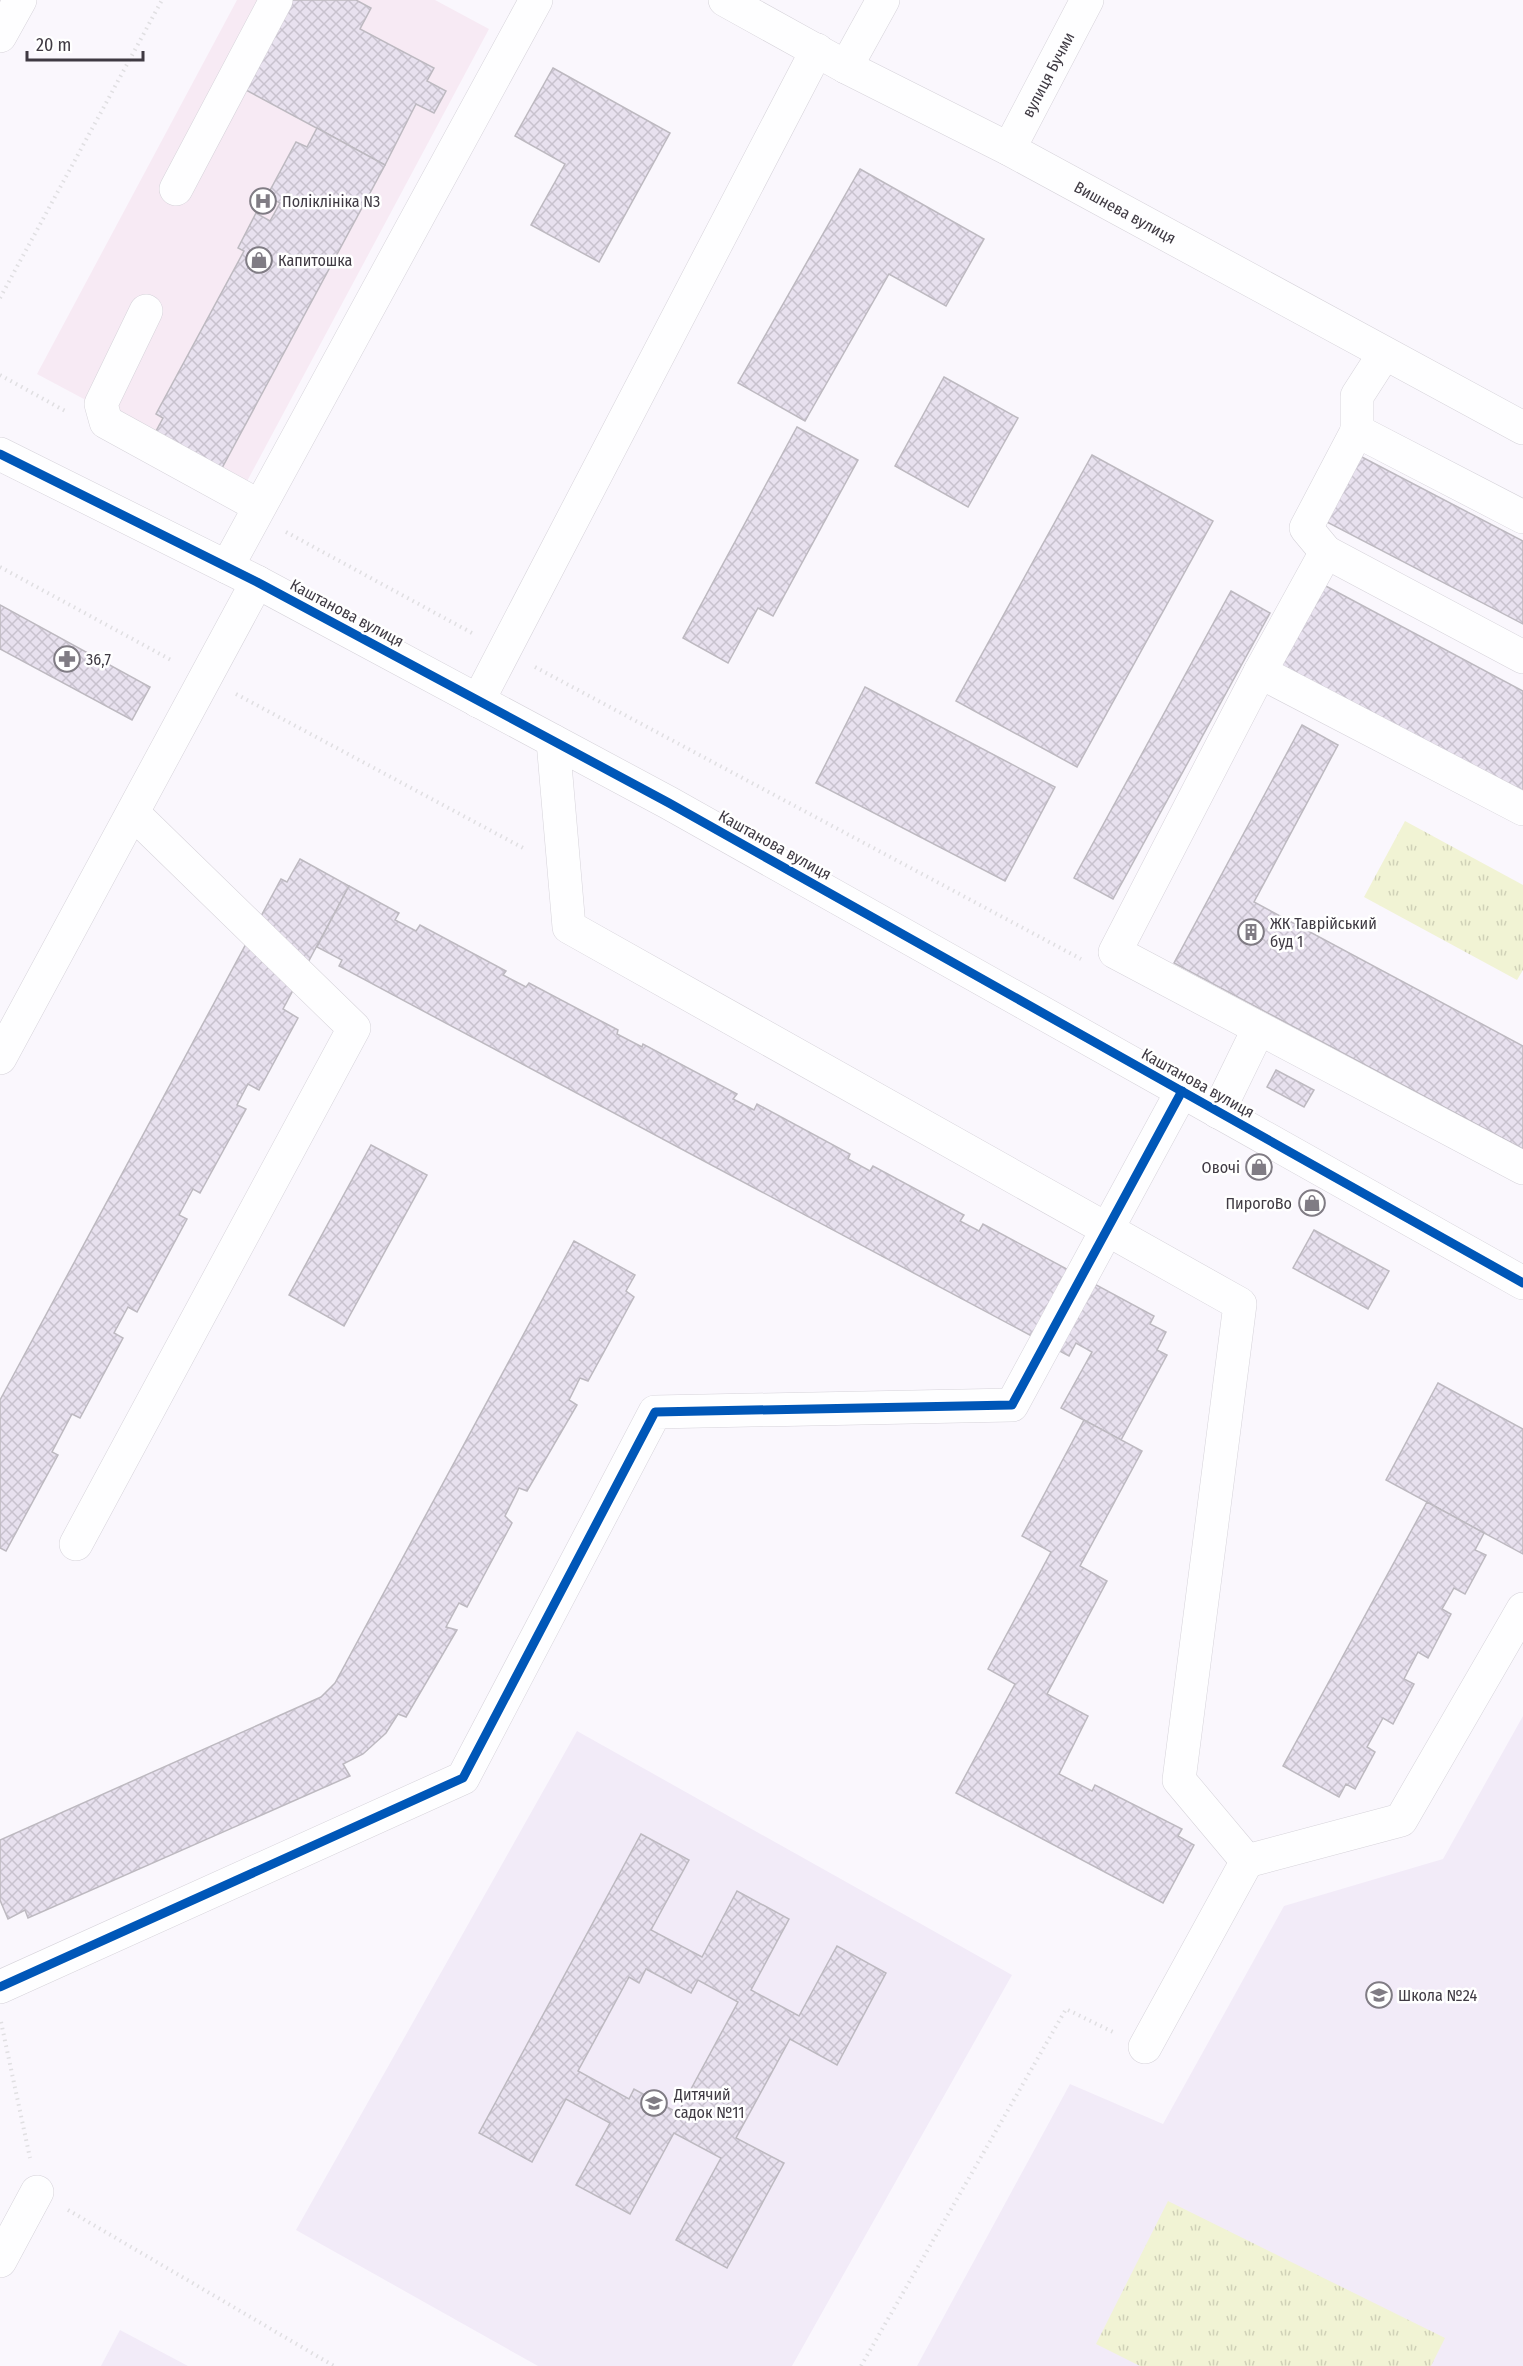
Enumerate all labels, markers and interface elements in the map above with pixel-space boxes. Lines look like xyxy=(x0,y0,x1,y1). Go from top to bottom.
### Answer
scale bar xyxy=(27,24,142,62)
street label: вулиця Бучми xyxy=(1018,29,1078,120)
text: 20 m xyxy=(36,34,71,56)
street label: Вишнева вулиця xyxy=(1071,177,1179,247)
hospital icon: Поліклініка N3 xyxy=(248,186,278,216)
place label: Поліклініка N3 xyxy=(282,192,380,211)
shop icon: Капитошка xyxy=(244,245,274,275)
place label: Капитошка xyxy=(278,251,353,270)
street label: Каштанова вулиця xyxy=(287,575,407,651)
pharmacy icon: 36,7 xyxy=(52,644,82,674)
place label: 36,7 xyxy=(86,650,111,669)
street label: Каштанова вулиця xyxy=(715,806,835,884)
place label: ЖК Таврійський буд 1 xyxy=(1270,914,1377,951)
building icon: ЖК Таврійський буд 1 xyxy=(1236,917,1266,947)
street label: Каштанова вулиця xyxy=(1138,1044,1258,1122)
shop icon: Овочі xyxy=(1244,1152,1274,1182)
place label: Овочі xyxy=(1202,1158,1240,1177)
shop icon: ПирогоВо xyxy=(1297,1188,1327,1218)
place label: ПирогоВо xyxy=(1225,1194,1292,1213)
school or university icon: Школа №24 xyxy=(1364,1980,1394,2010)
place label: Школа №24 xyxy=(1398,1986,1477,2005)
place label: Дитячий садок №11 xyxy=(673,2085,745,2122)
school or university icon: Дитячий садок №11 xyxy=(639,2088,669,2118)

